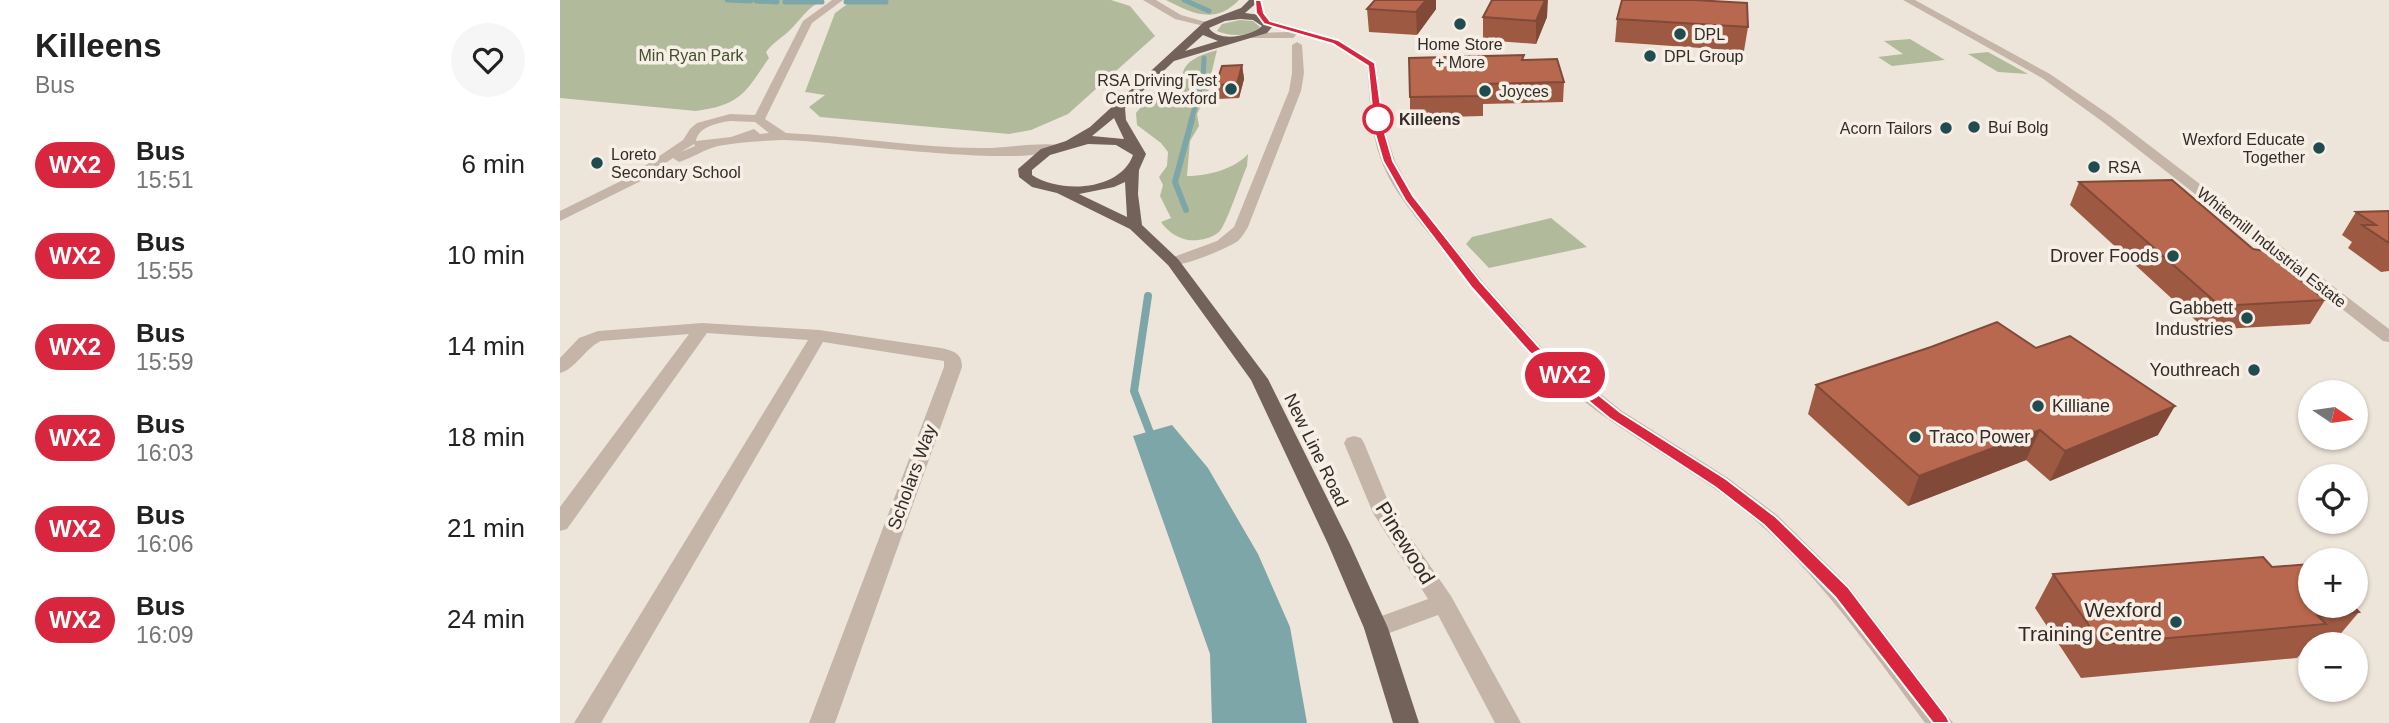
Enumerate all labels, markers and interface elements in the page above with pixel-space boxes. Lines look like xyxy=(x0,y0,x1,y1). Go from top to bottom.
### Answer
marker: Home Store + More xyxy=(1452,16,1468,32)
button: heart xyxy=(451,23,525,97)
marker: DPL xyxy=(1672,26,1688,42)
place label: DPL xyxy=(1694,26,1725,43)
text: Killeens xyxy=(35,27,162,64)
place label: Home Store + More xyxy=(1417,36,1503,71)
park label: Min Ryan Park xyxy=(639,47,744,64)
marker: DPL Group xyxy=(1642,48,1658,64)
place label: DPL Group xyxy=(1664,48,1744,65)
text: Bus xyxy=(35,72,75,98)
place label: RSA Driving Test Centre Wexford xyxy=(1097,72,1218,107)
marker: RSA Driving Test Centre Wexford xyxy=(1223,81,1239,97)
marker: Joyces xyxy=(1477,83,1493,99)
place label: Joyces xyxy=(1499,83,1549,100)
marker: Killeens xyxy=(1363,104,1393,134)
place label: Killeens xyxy=(1399,111,1460,128)
marker: Buí Bolg xyxy=(1966,119,1982,135)
place label: Buí Bolg xyxy=(1988,119,2048,136)
place label: Acorn Tailors xyxy=(1840,120,1932,137)
marker: Acorn Tailors xyxy=(1938,120,1954,136)
place label: Wexford Educate Together xyxy=(2183,131,2306,166)
text: Bus xyxy=(136,136,185,166)
marker: Wexford Educate Together xyxy=(2311,140,2327,156)
place label: Loreto Secondary School xyxy=(611,146,741,181)
text: 6 min xyxy=(461,149,525,179)
text: WX2 xyxy=(49,151,101,178)
marker: Loreto Secondary School xyxy=(589,155,605,171)
marker: RSA xyxy=(2086,159,2102,175)
place label: RSA xyxy=(2108,159,2141,176)
text: 15:51 xyxy=(136,167,194,193)
street label: Whitemill Industrial Estate xyxy=(2194,184,2350,311)
text: Bus xyxy=(136,227,185,257)
text: 10 min xyxy=(447,240,525,270)
text: WX2 xyxy=(49,242,101,269)
place label: Drover Foods xyxy=(2050,246,2159,266)
marker: Drover Foods xyxy=(2165,248,2181,264)
text: 15:55 xyxy=(136,258,194,284)
place label: Gabbett Industries xyxy=(2155,298,2233,339)
marker: Gabbett Industries xyxy=(2239,310,2255,326)
text: Bus xyxy=(136,318,185,348)
text: 14 min xyxy=(447,331,525,361)
text: WX2 xyxy=(49,333,101,360)
text: 15:59 xyxy=(136,349,194,375)
line badge: WX2 xyxy=(1525,352,1605,398)
place label: Youthreach xyxy=(2150,360,2240,380)
text: WX2 xyxy=(1539,361,1591,388)
marker: Youthreach xyxy=(2246,362,2262,378)
north arrow xyxy=(2298,380,2368,450)
map controls xyxy=(2298,380,2368,702)
street label: New Line Road xyxy=(1280,390,1352,510)
place label: Killiane xyxy=(2052,396,2110,416)
marker: Killiane xyxy=(2030,398,2046,414)
text: Bus xyxy=(136,409,185,439)
text: 18 min xyxy=(447,422,525,452)
street label: Scholars Way xyxy=(884,422,940,532)
text: WX2 xyxy=(49,424,101,451)
place label: Traco Power xyxy=(1929,427,2030,447)
marker: Traco Power xyxy=(1907,429,1923,445)
text: 16:03 xyxy=(136,440,194,466)
button: locate xyxy=(2298,464,2368,534)
street label: Pinewood xyxy=(1371,498,1440,588)
text: Bus xyxy=(136,500,185,530)
text: 21 min xyxy=(447,513,525,543)
text: WX2 xyxy=(49,515,101,542)
text: 16:06 xyxy=(136,531,194,557)
button: + xyxy=(2298,548,2368,618)
text: Bus xyxy=(136,591,185,621)
place label: Wexford Training Centre xyxy=(2018,598,2162,645)
text: 24 min xyxy=(447,604,525,634)
text: WX2 xyxy=(49,606,101,633)
marker: Wexford Training Centre xyxy=(2168,614,2184,630)
text: 16:09 xyxy=(136,622,194,648)
button: − xyxy=(2298,632,2368,702)

